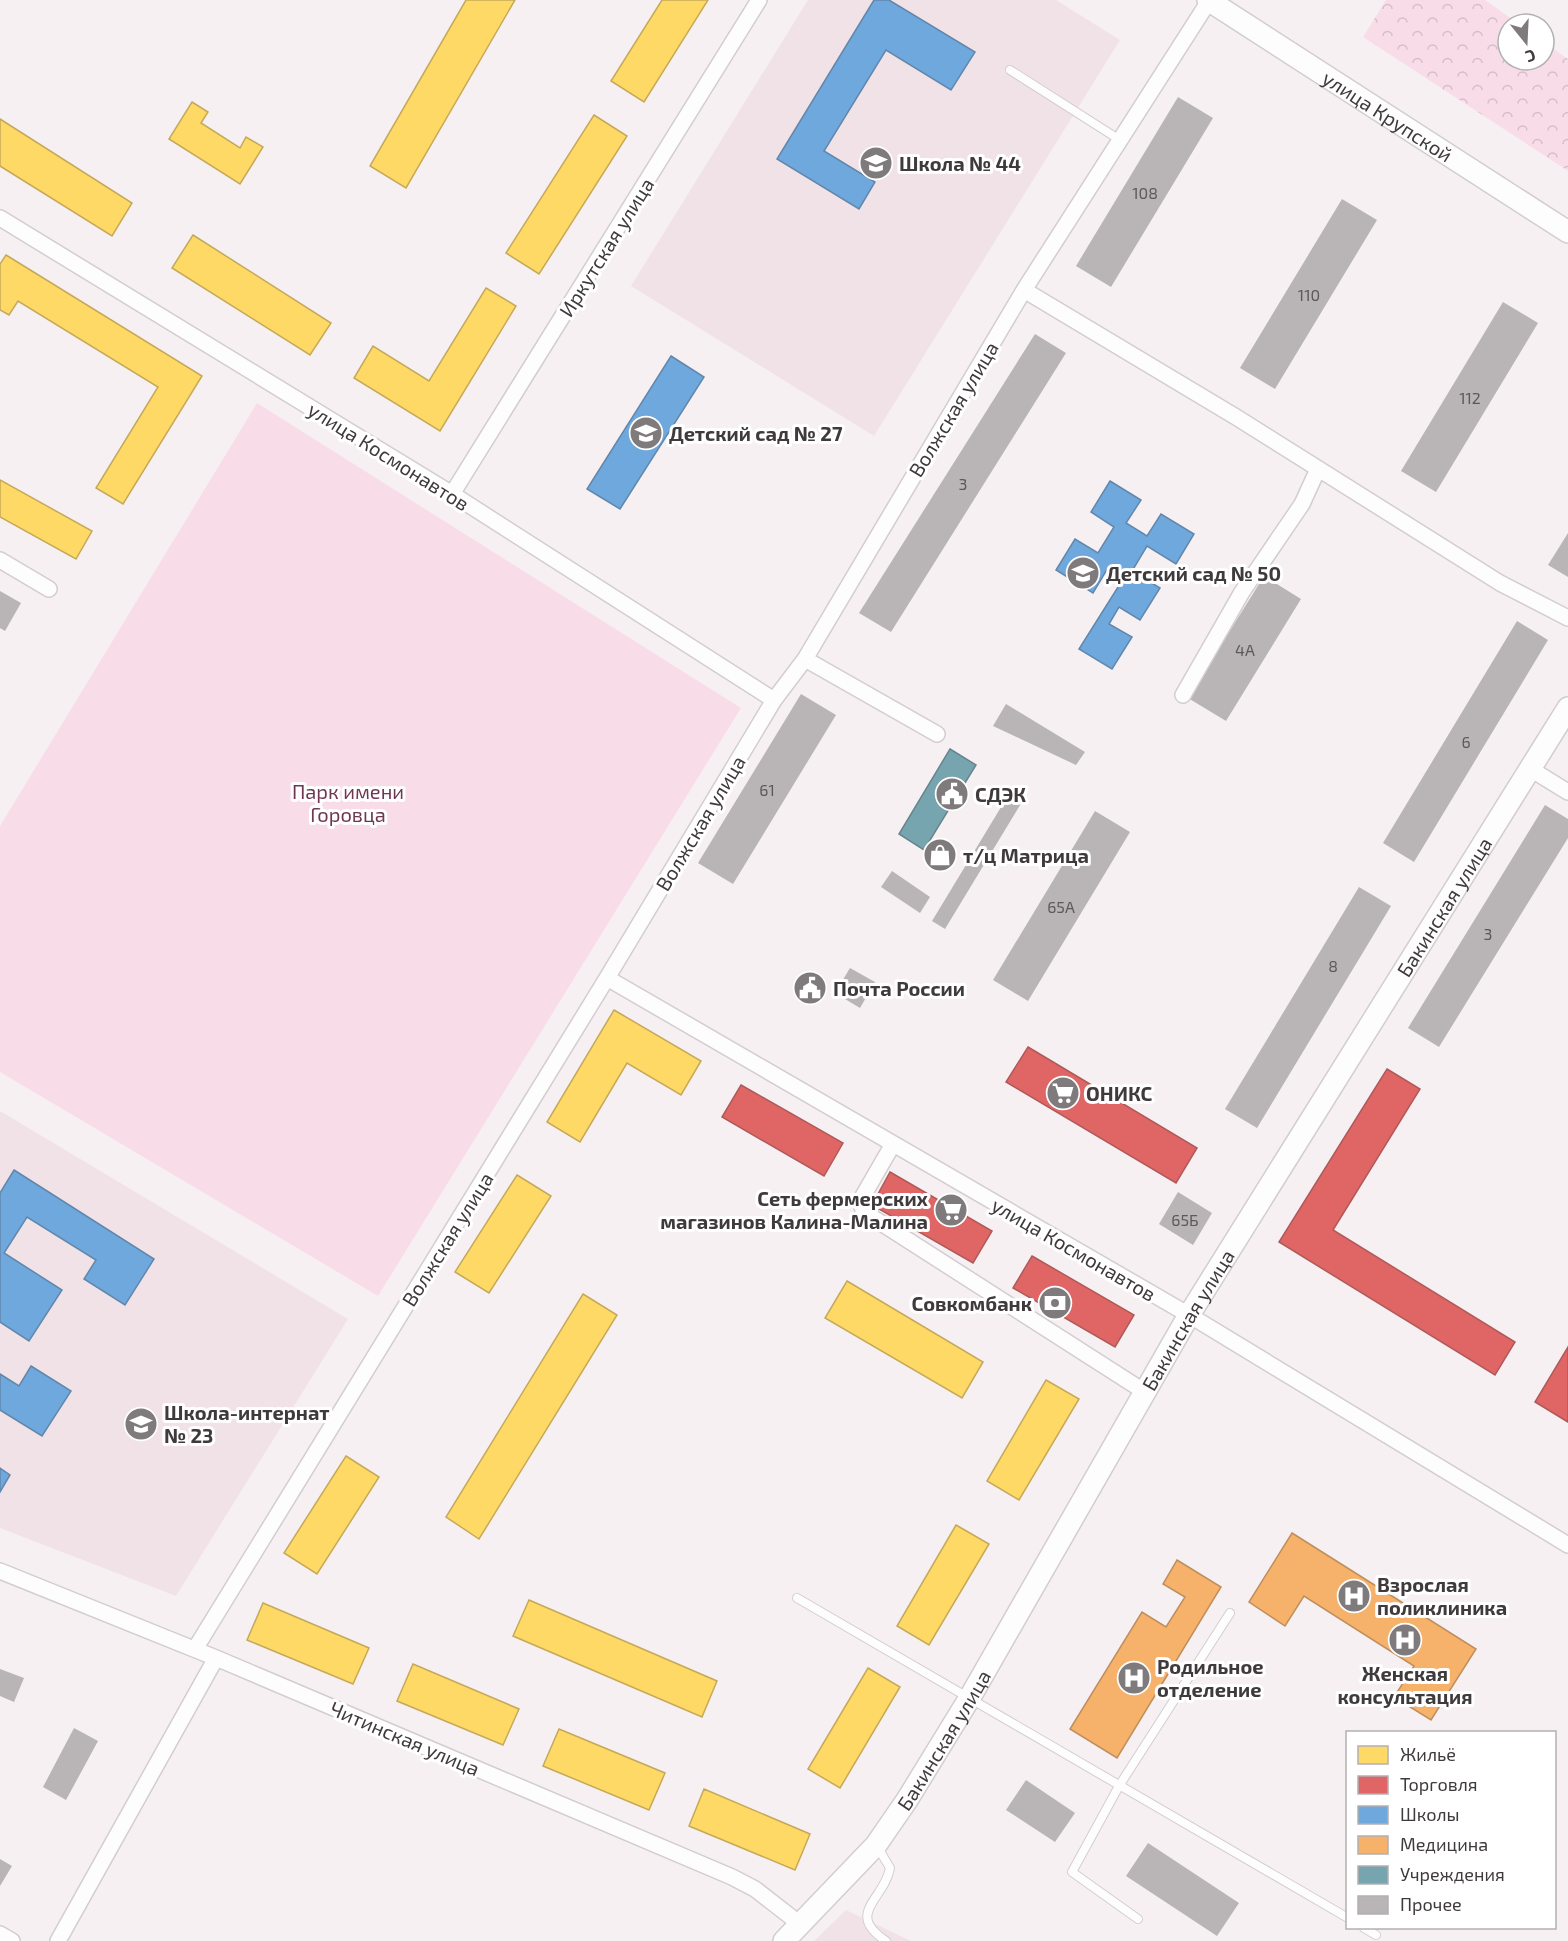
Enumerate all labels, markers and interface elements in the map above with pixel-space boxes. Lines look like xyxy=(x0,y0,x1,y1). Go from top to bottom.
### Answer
north arrow xyxy=(1496,12,1556,72)
text: С xyxy=(1523,46,1538,67)
street label: улица Крупской xyxy=(1318,65,1457,167)
school or university icon: Школа № 44 xyxy=(858,145,894,181)
place label: Школа № 44 xyxy=(899,151,1021,175)
street label: Иркутская улица xyxy=(554,173,659,321)
house number: 108 xyxy=(1132,183,1158,202)
house number: 110 xyxy=(1298,285,1320,304)
street label: Волжская улица xyxy=(903,337,1004,481)
house number: 112 xyxy=(1459,388,1481,407)
street label: улица Космонавтов xyxy=(303,397,474,516)
school or university icon: Детский сад № 27 xyxy=(628,415,664,451)
place label: Детский сад № 27 xyxy=(669,421,843,445)
house number: 3 xyxy=(959,474,967,493)
school or university icon: Детский сад № 50 xyxy=(1065,555,1101,591)
place label: Детский сад № 50 xyxy=(1106,561,1281,585)
house number: 4А xyxy=(1235,640,1255,659)
house number: 6 xyxy=(1461,732,1471,751)
street label: Волжская улица xyxy=(650,751,751,895)
public building icon: СДЭК xyxy=(934,776,970,812)
park label: Парк имени Горовца xyxy=(292,779,404,826)
house number: 61 xyxy=(759,780,775,799)
place label: СДЭК xyxy=(975,782,1026,806)
street label: Бакинская улица xyxy=(1391,832,1496,981)
shop icon: т/ц Матрица xyxy=(922,837,958,873)
place label: т/ц Матрица xyxy=(963,843,1089,867)
house number: 65А xyxy=(1047,897,1075,916)
house number: 3 xyxy=(1484,924,1492,943)
house number: 8 xyxy=(1328,956,1338,975)
public building icon: Почта России xyxy=(792,970,828,1006)
place label: Почта России xyxy=(833,976,965,1000)
supermarket icon: ОНИКС xyxy=(1045,1075,1081,1111)
place label: ОНИКС xyxy=(1086,1081,1153,1105)
street label: Волжская улица xyxy=(396,1168,499,1311)
place label: Сеть фермерских магазинов Калина-Малина xyxy=(660,1186,929,1233)
supermarket icon: Сеть фермерских магазинов Калина-Малина xyxy=(933,1192,969,1228)
street label: улица Космонавтов xyxy=(987,1192,1160,1307)
house number: 65Б xyxy=(1171,1210,1199,1229)
street label: Бакинская улица xyxy=(1136,1245,1239,1394)
bank icon: Совкомбанк xyxy=(1037,1285,1073,1321)
place label: Совкомбанк xyxy=(912,1291,1032,1315)
place label: Школа-интернат № 23 xyxy=(164,1400,330,1447)
school or university icon: Школа-интернат № 23 xyxy=(123,1406,159,1442)
place label: Взрослая поликлиника xyxy=(1377,1572,1507,1619)
hospital icon: Взрослая поликлиника xyxy=(1336,1578,1372,1614)
hospital icon: Женская консультация xyxy=(1387,1622,1423,1658)
place label: Родильное отделение xyxy=(1157,1654,1264,1701)
hospital icon: Родильное отделение xyxy=(1116,1660,1152,1696)
place label: Женская консультация xyxy=(1337,1661,1473,1708)
street label: Бакинская улица xyxy=(892,1665,995,1815)
street label: Читинская улица xyxy=(326,1696,483,1781)
legend xyxy=(1346,1731,1556,1929)
text: Жильё xyxy=(1400,1743,1456,1765)
text: Торговля xyxy=(1400,1773,1478,1795)
text: Школы xyxy=(1400,1803,1460,1825)
text: Медицина xyxy=(1400,1833,1488,1855)
text: Учреждения xyxy=(1400,1863,1505,1885)
text: Прочее xyxy=(1400,1893,1462,1915)

